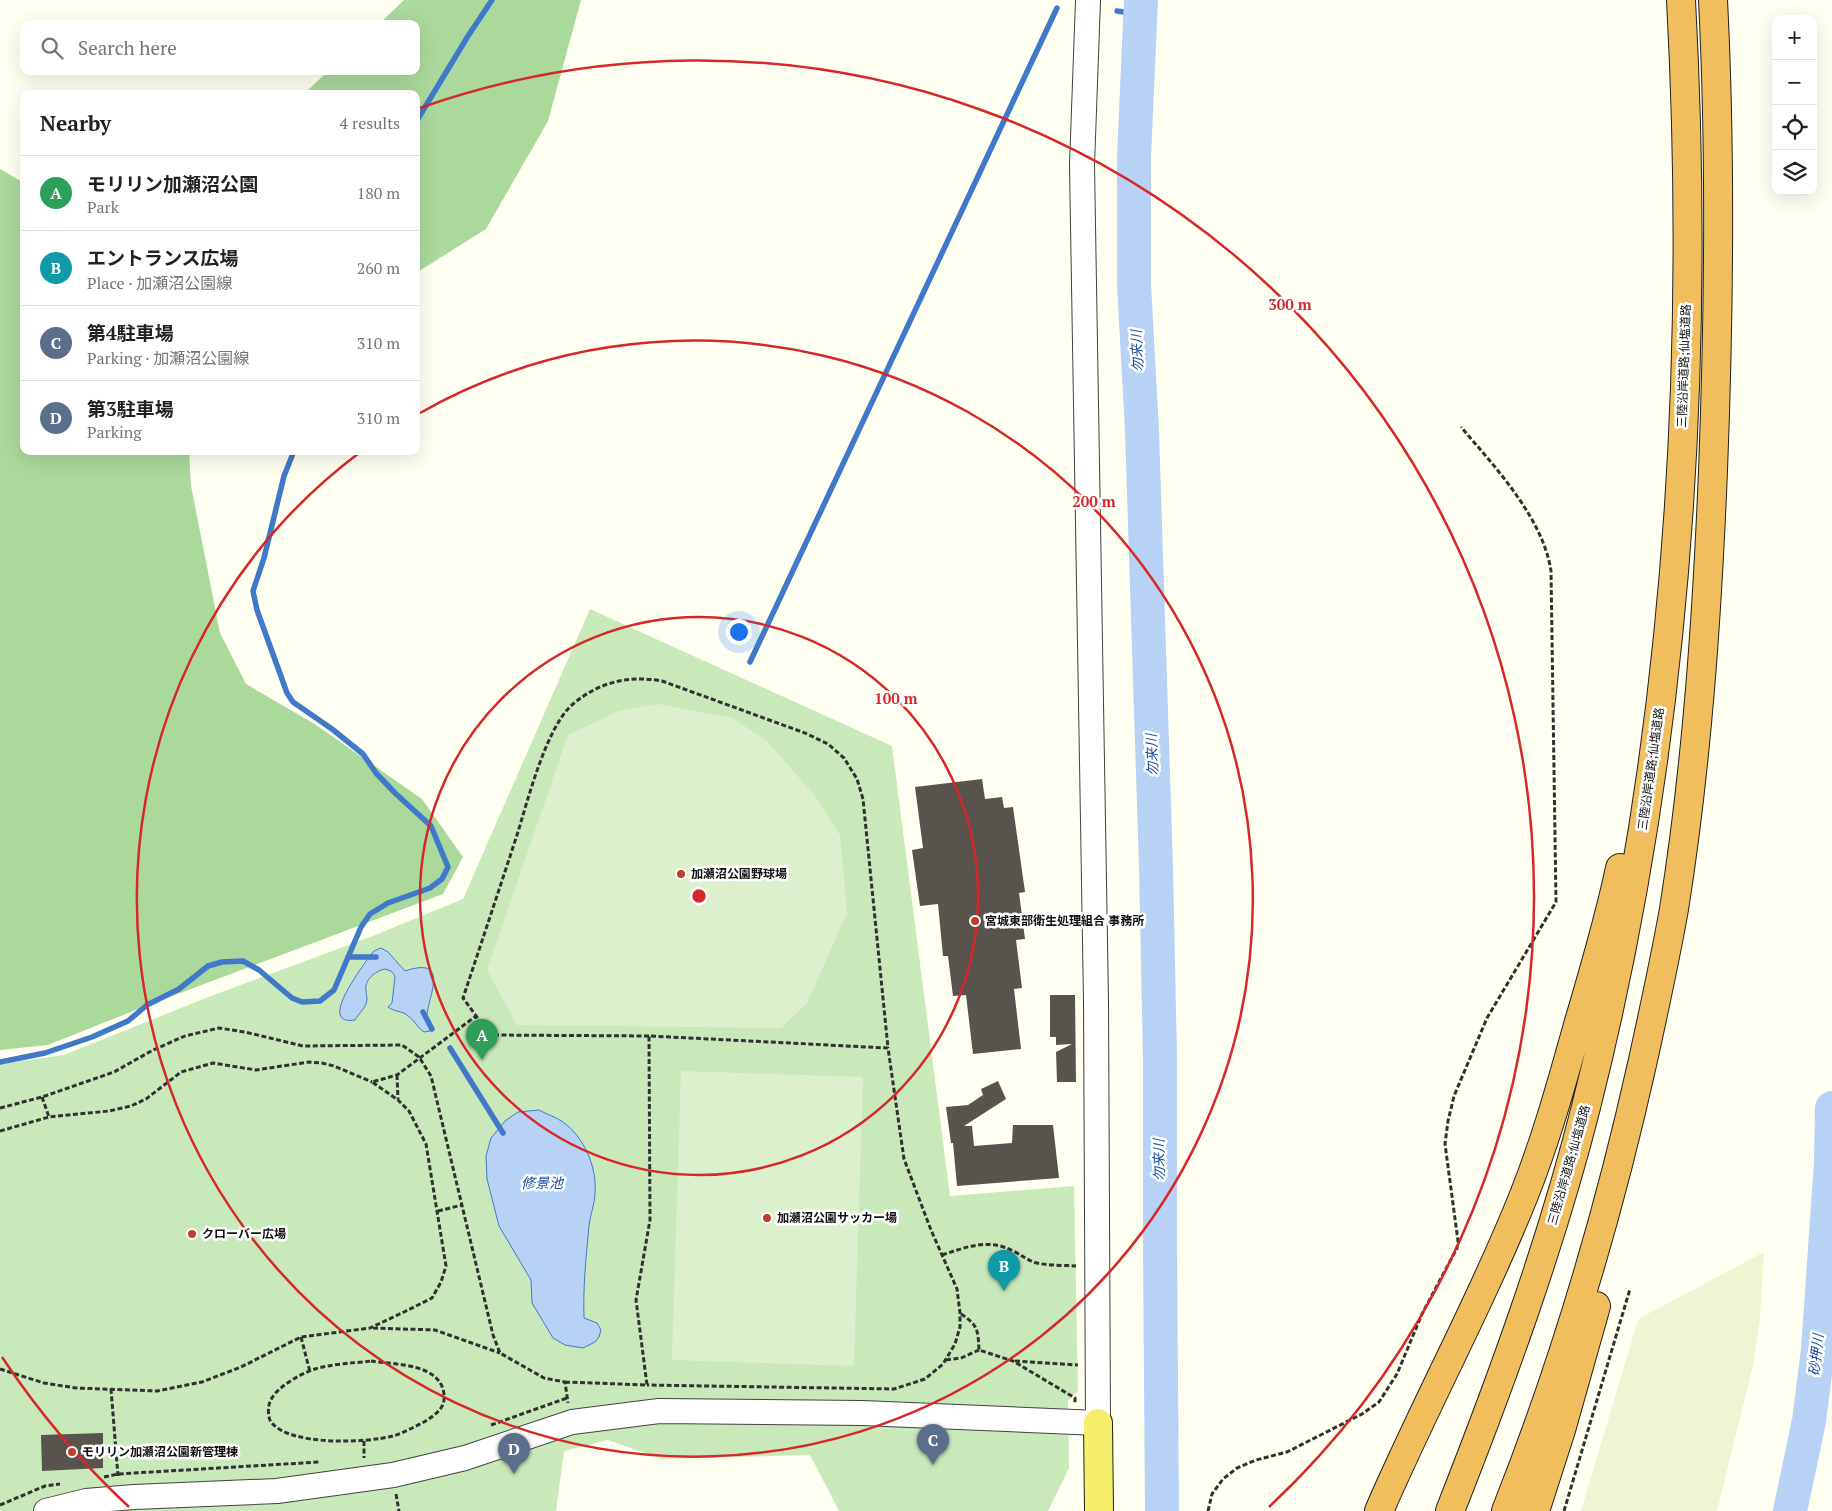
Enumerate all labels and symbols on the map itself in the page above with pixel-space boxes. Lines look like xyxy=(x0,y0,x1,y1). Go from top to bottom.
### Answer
text: 300 m xyxy=(1268,294,1312,314)
street label: 三陸沿岸道路;仙塩道路 xyxy=(1674,304,1693,428)
water label: 勿来川 xyxy=(1126,328,1147,372)
text: 200 m xyxy=(1072,491,1116,511)
your location xyxy=(726,619,752,645)
text: 100 m xyxy=(874,688,918,708)
street label: 三陸沿岸道路;仙塩道路 xyxy=(1634,706,1667,831)
water label: 勿来川 xyxy=(1141,732,1162,776)
place label: 加瀬沼公園野球場 xyxy=(691,866,787,881)
marker: 加瀬沼公園野球場 xyxy=(675,868,687,880)
centre of rings xyxy=(690,887,708,905)
place label: 宮城東部衛生処理組合 事務所 xyxy=(985,913,1144,928)
marker: 宮城東部衛生処理組合 事務所 xyxy=(969,915,981,927)
pin: A xyxy=(466,1019,498,1060)
street label: 三陸沿岸道路;仙塩道路 xyxy=(1544,1103,1593,1227)
water label: 勿来川 xyxy=(1149,1137,1168,1181)
water label: 修景池 xyxy=(521,1173,565,1192)
place label: 加瀬沼公園サッカー場 xyxy=(777,1210,897,1225)
marker: 加瀬沼公園サッカー場 xyxy=(761,1212,773,1224)
place label: クローバー広場 xyxy=(202,1226,286,1241)
marker: クローバー広場 xyxy=(186,1228,198,1240)
pin: B xyxy=(988,1250,1020,1291)
water label: 砂押川 xyxy=(1804,1331,1827,1377)
pin: C xyxy=(917,1424,949,1465)
pin: D xyxy=(498,1433,530,1474)
place label: モリリン加瀬沼公園新管理棟 xyxy=(82,1444,238,1459)
marker: モリリン加瀬沼公園新管理棟 xyxy=(66,1446,78,1458)

